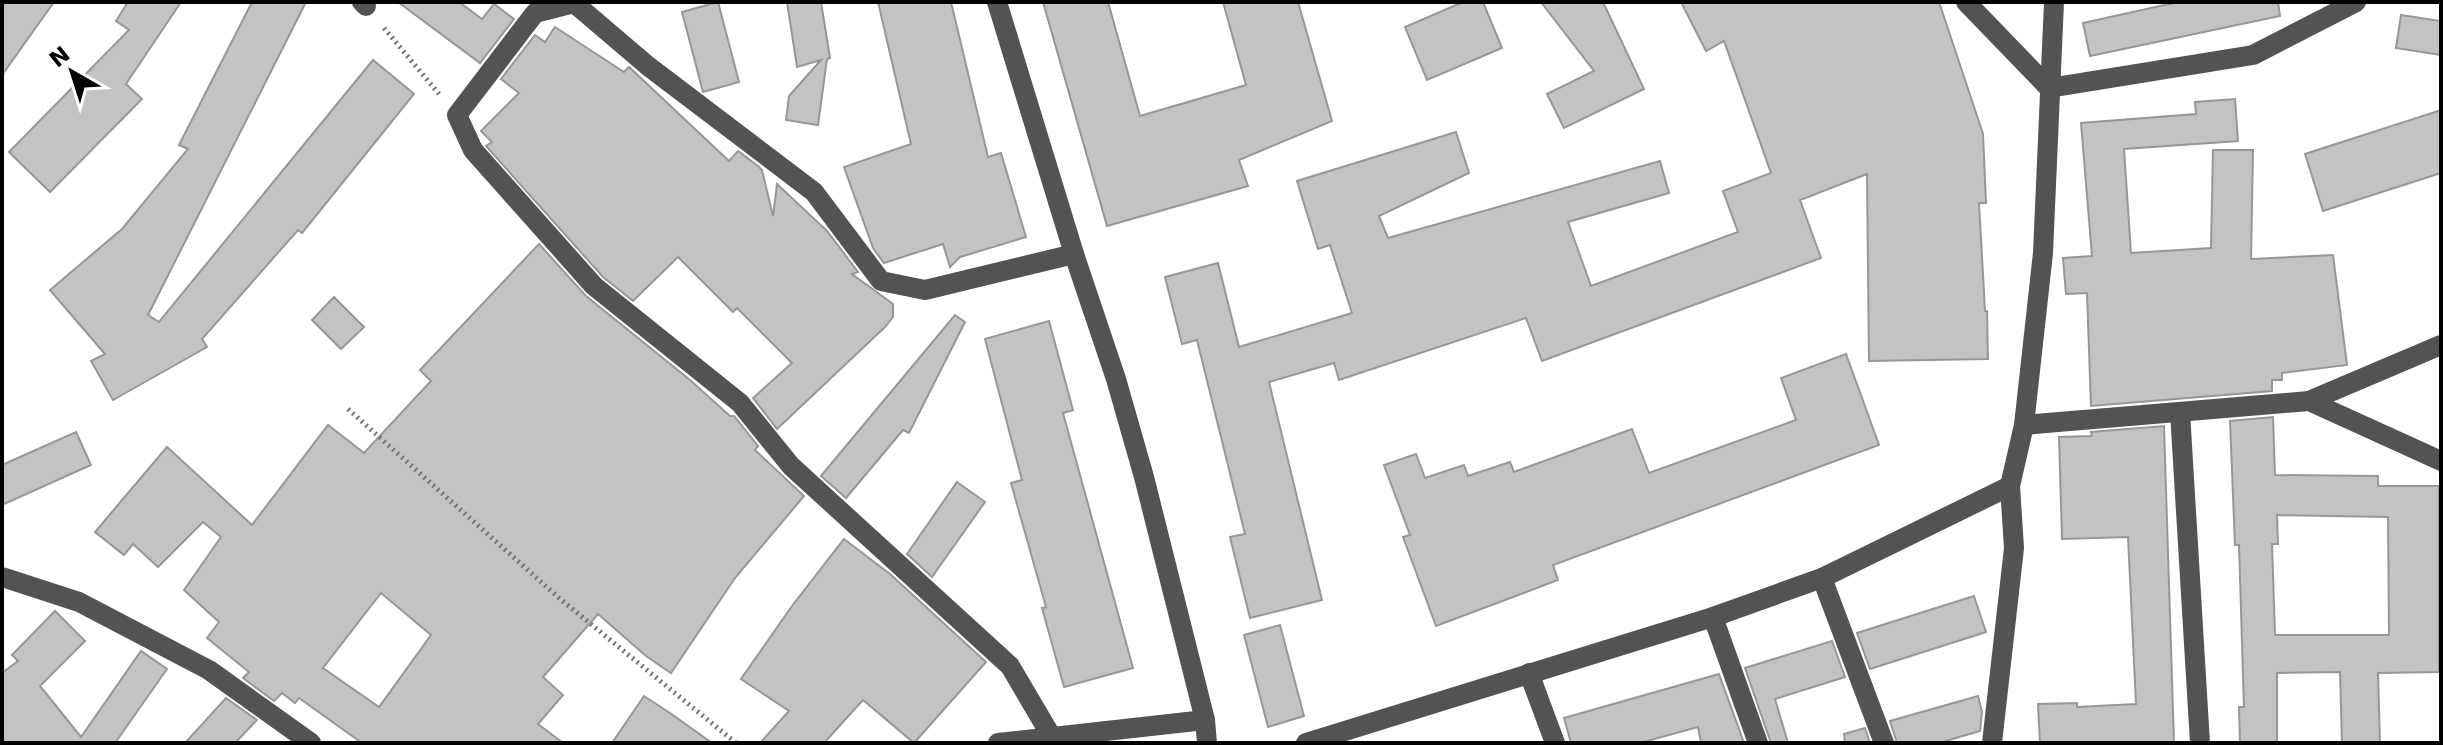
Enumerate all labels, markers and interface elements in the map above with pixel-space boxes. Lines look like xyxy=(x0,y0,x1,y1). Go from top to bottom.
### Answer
north arrow xyxy=(32,32,112,112)
text: N xyxy=(45,41,75,72)

